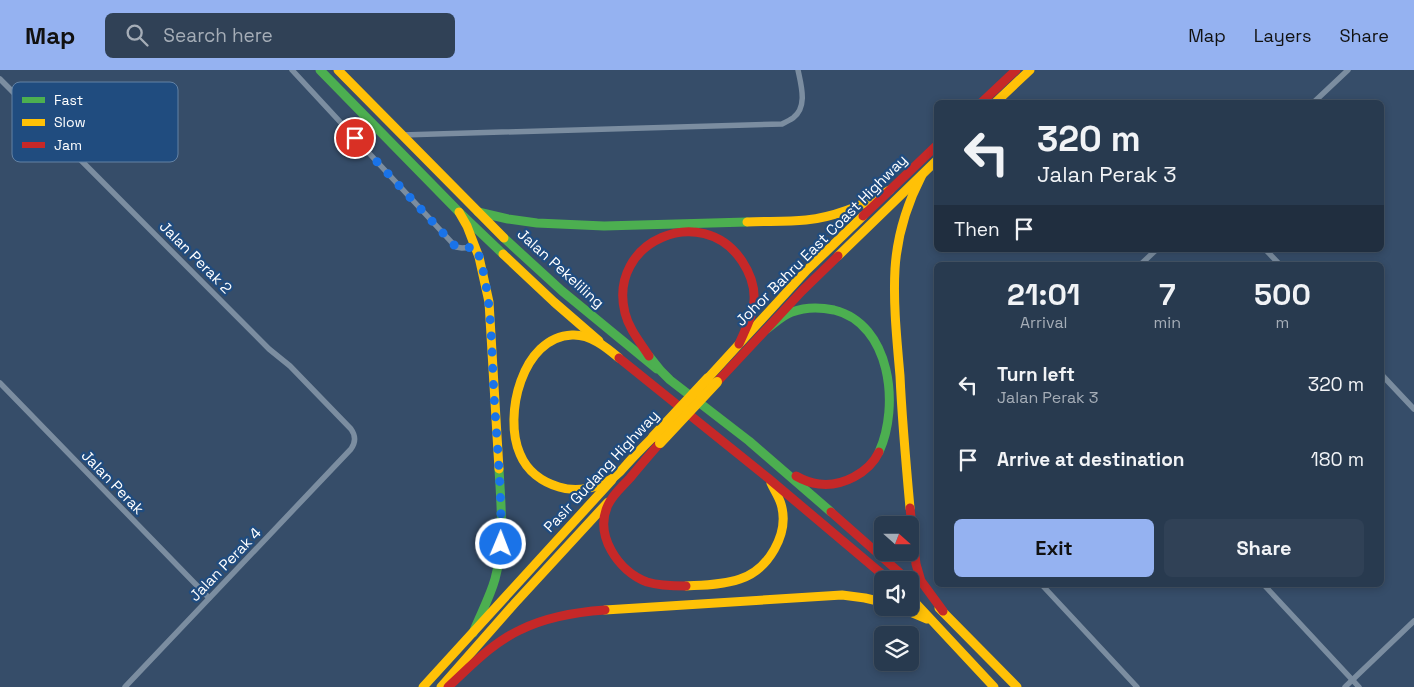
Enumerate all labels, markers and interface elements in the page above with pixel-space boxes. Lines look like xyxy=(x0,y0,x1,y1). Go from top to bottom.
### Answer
search box xyxy=(105,13,455,58)
text: Map xyxy=(25,20,75,51)
icon: search xyxy=(123,21,151,49)
text: Search here xyxy=(163,23,273,48)
text: Map xyxy=(1188,24,1226,47)
text: Layers xyxy=(1254,24,1311,47)
text: Share xyxy=(1339,24,1389,47)
legend xyxy=(12,82,178,162)
text: Fast xyxy=(54,91,83,109)
text: Slow xyxy=(54,113,86,131)
pin xyxy=(334,117,376,159)
text: 320 m xyxy=(1037,117,1141,161)
icon: left xyxy=(954,120,1019,185)
icon: arrive xyxy=(341,124,369,152)
text: Jam xyxy=(54,136,82,154)
street label: Johor Bahru East Coast Highway xyxy=(731,150,911,330)
text: Jalan Perak 3 xyxy=(1037,160,1177,188)
icon: arrive xyxy=(1010,215,1038,243)
street label: Jalan Perak 2 xyxy=(156,217,236,297)
text: Then xyxy=(954,217,1000,242)
street label: Jalan Pekeliling xyxy=(514,224,608,312)
text: 21:01 xyxy=(1007,275,1080,314)
text: 7 xyxy=(1159,275,1176,314)
text: 500 xyxy=(1254,275,1311,314)
text: Arrival xyxy=(1020,312,1068,333)
text: min xyxy=(1153,312,1181,333)
text: m xyxy=(1276,312,1289,333)
text: Turn left xyxy=(997,362,1075,387)
icon: left xyxy=(954,371,982,399)
text: 320 m xyxy=(1308,372,1364,397)
text: Jalan Perak 3 xyxy=(997,387,1099,408)
street label: Pasir Gudang Highway xyxy=(539,406,663,536)
street label: Jalan Perak xyxy=(78,446,148,518)
icon: arrive xyxy=(954,446,982,474)
text: Arrive at destination xyxy=(997,447,1185,472)
text: 180 m xyxy=(1311,447,1364,472)
north arrow xyxy=(874,516,919,561)
map controls xyxy=(874,516,919,671)
position arrow xyxy=(474,517,526,569)
button: Exit xyxy=(954,519,1154,577)
button: Share xyxy=(1164,519,1364,577)
street label: Jalan Perak 4 xyxy=(185,523,265,605)
button: sound xyxy=(874,571,919,616)
button: layers xyxy=(874,626,919,671)

